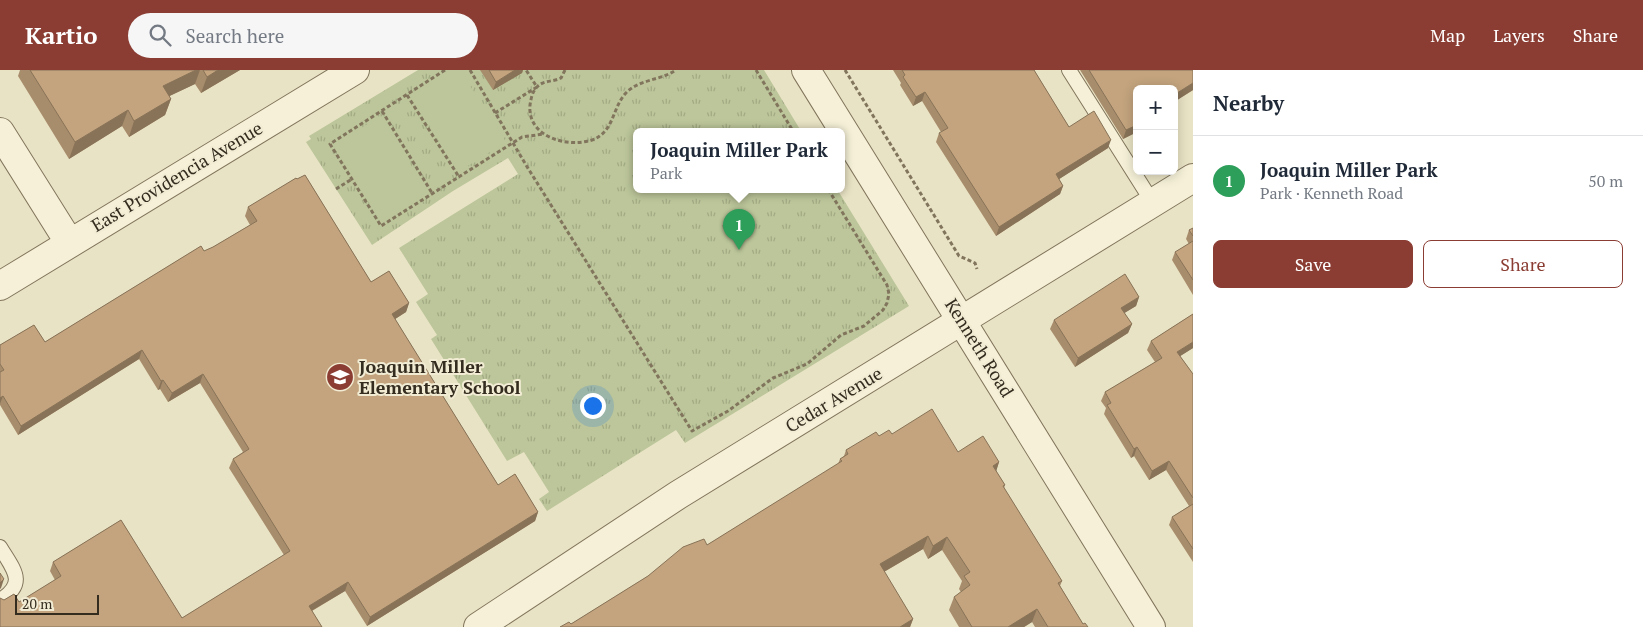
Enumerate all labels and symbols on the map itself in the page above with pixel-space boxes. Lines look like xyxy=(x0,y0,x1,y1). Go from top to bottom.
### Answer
street label: East Providencia Avenue xyxy=(86,115,267,237)
pin: 1 xyxy=(723,209,755,250)
street label: Kenneth Road xyxy=(940,294,1020,401)
place label: Joaquin Miller Elementary School xyxy=(359,354,521,399)
street label: Cedar Avenue xyxy=(781,361,886,438)
school or university icon: Joaquin Miller Elementary School xyxy=(325,362,355,392)
your location xyxy=(580,393,606,419)
scale bar xyxy=(15,592,99,615)

